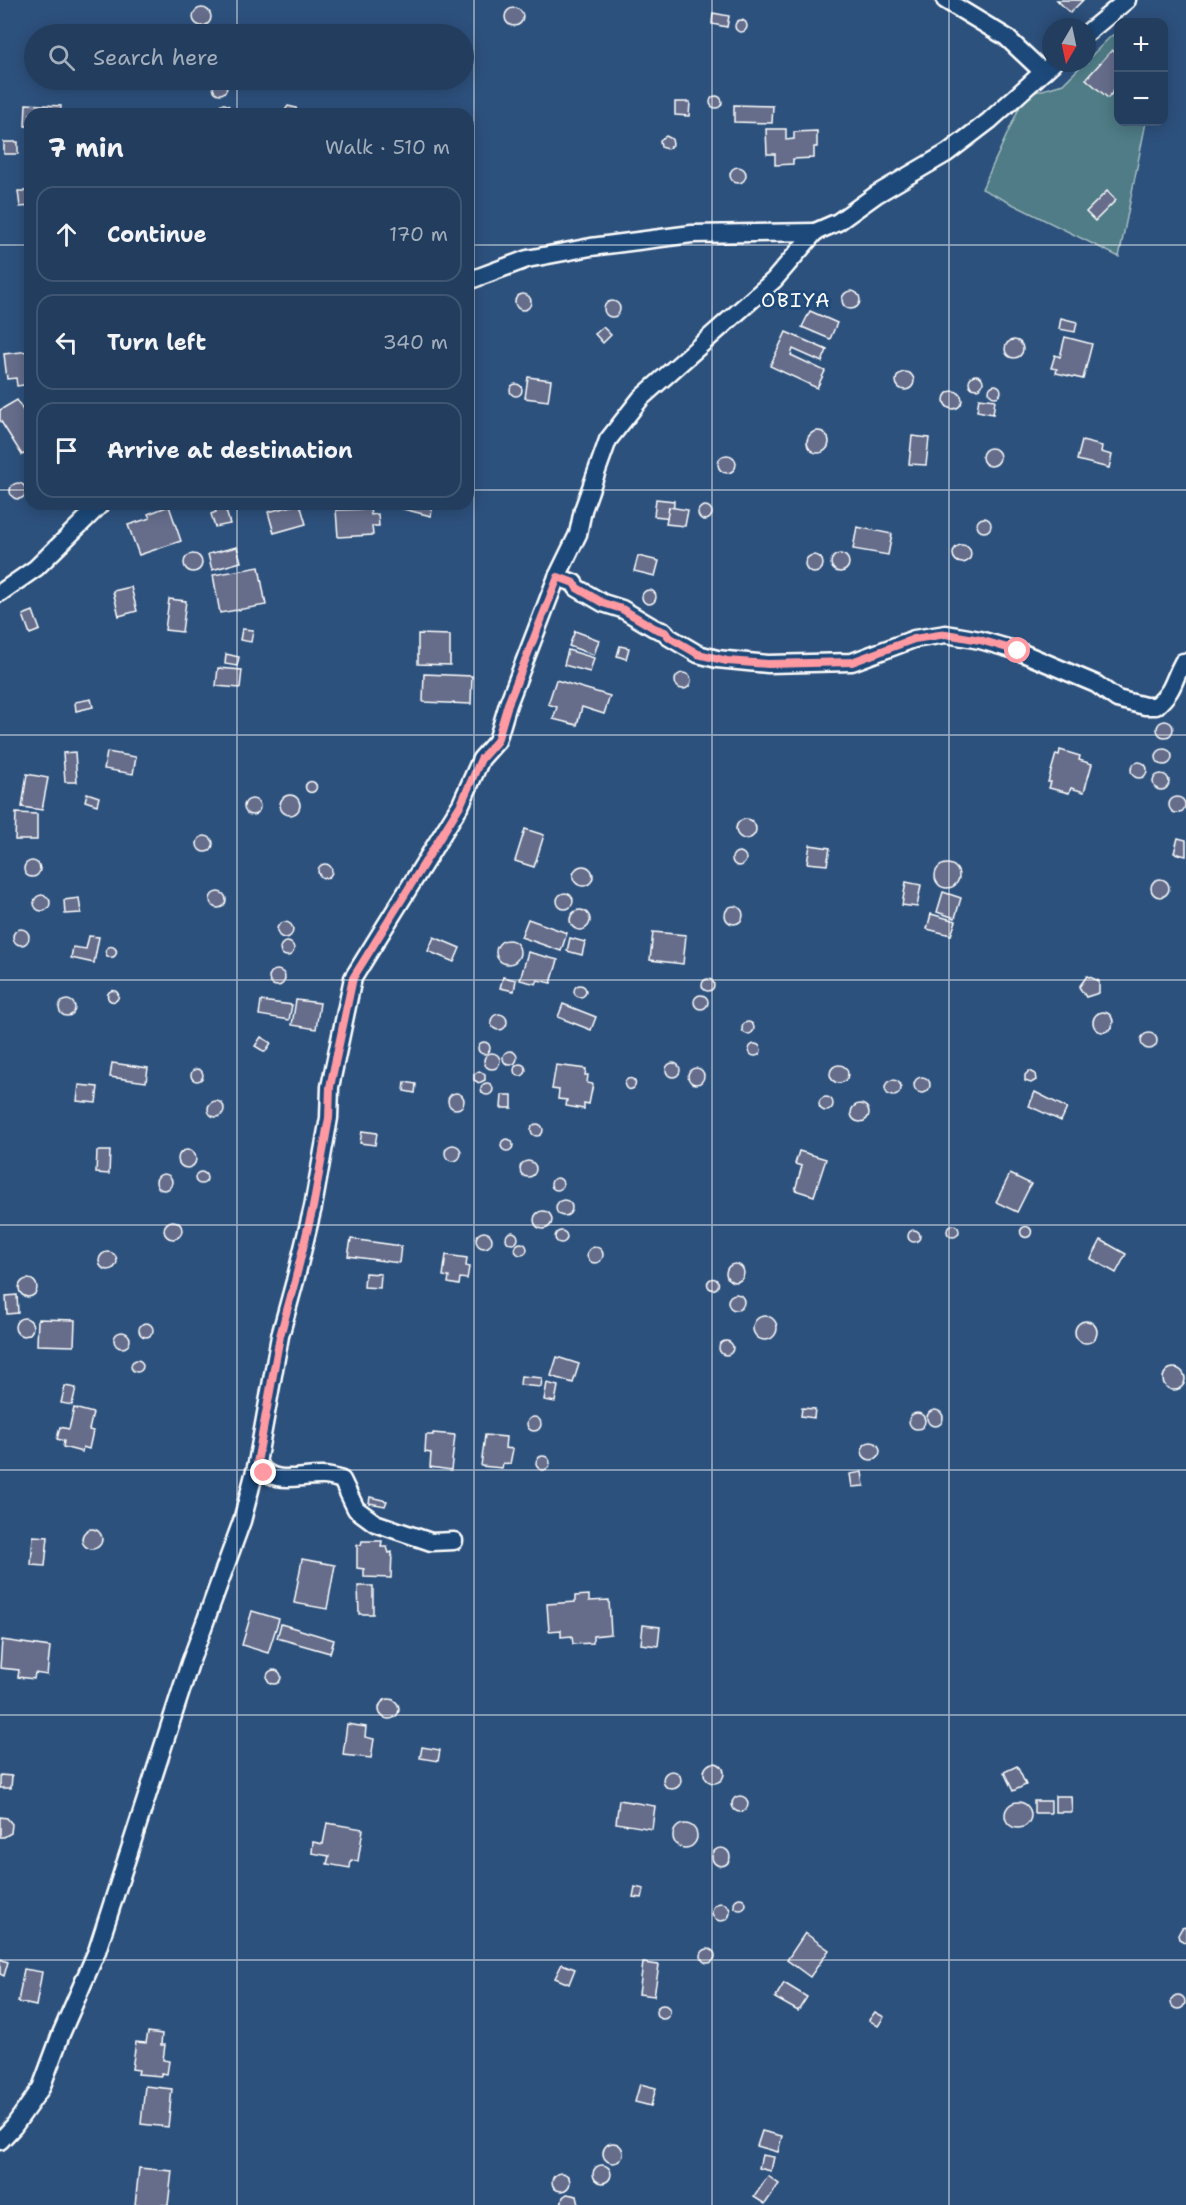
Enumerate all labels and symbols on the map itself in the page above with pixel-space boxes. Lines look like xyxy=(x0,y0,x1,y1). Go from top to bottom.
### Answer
north arrow xyxy=(1042,18,1096,72)
district label: OBIYA xyxy=(761,287,831,313)
route start xyxy=(1004,637,1030,663)
route end xyxy=(250,1459,276,1485)

